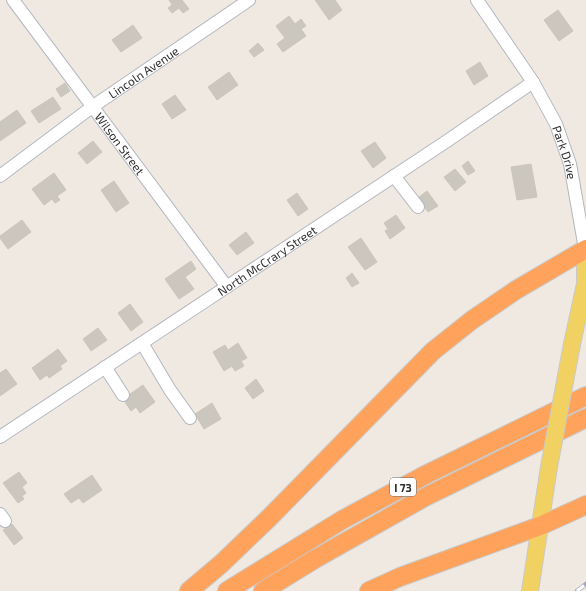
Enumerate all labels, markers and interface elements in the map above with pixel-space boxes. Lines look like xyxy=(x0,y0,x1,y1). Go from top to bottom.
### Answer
street label: Lincoln Avenue xyxy=(105,43,181,101)
street label: Wilson Street xyxy=(92,110,148,178)
street label: Park Drive xyxy=(550,124,580,180)
street label: North McCrary Street xyxy=(215,222,319,298)
road number: I 73 xyxy=(390,478,416,496)

